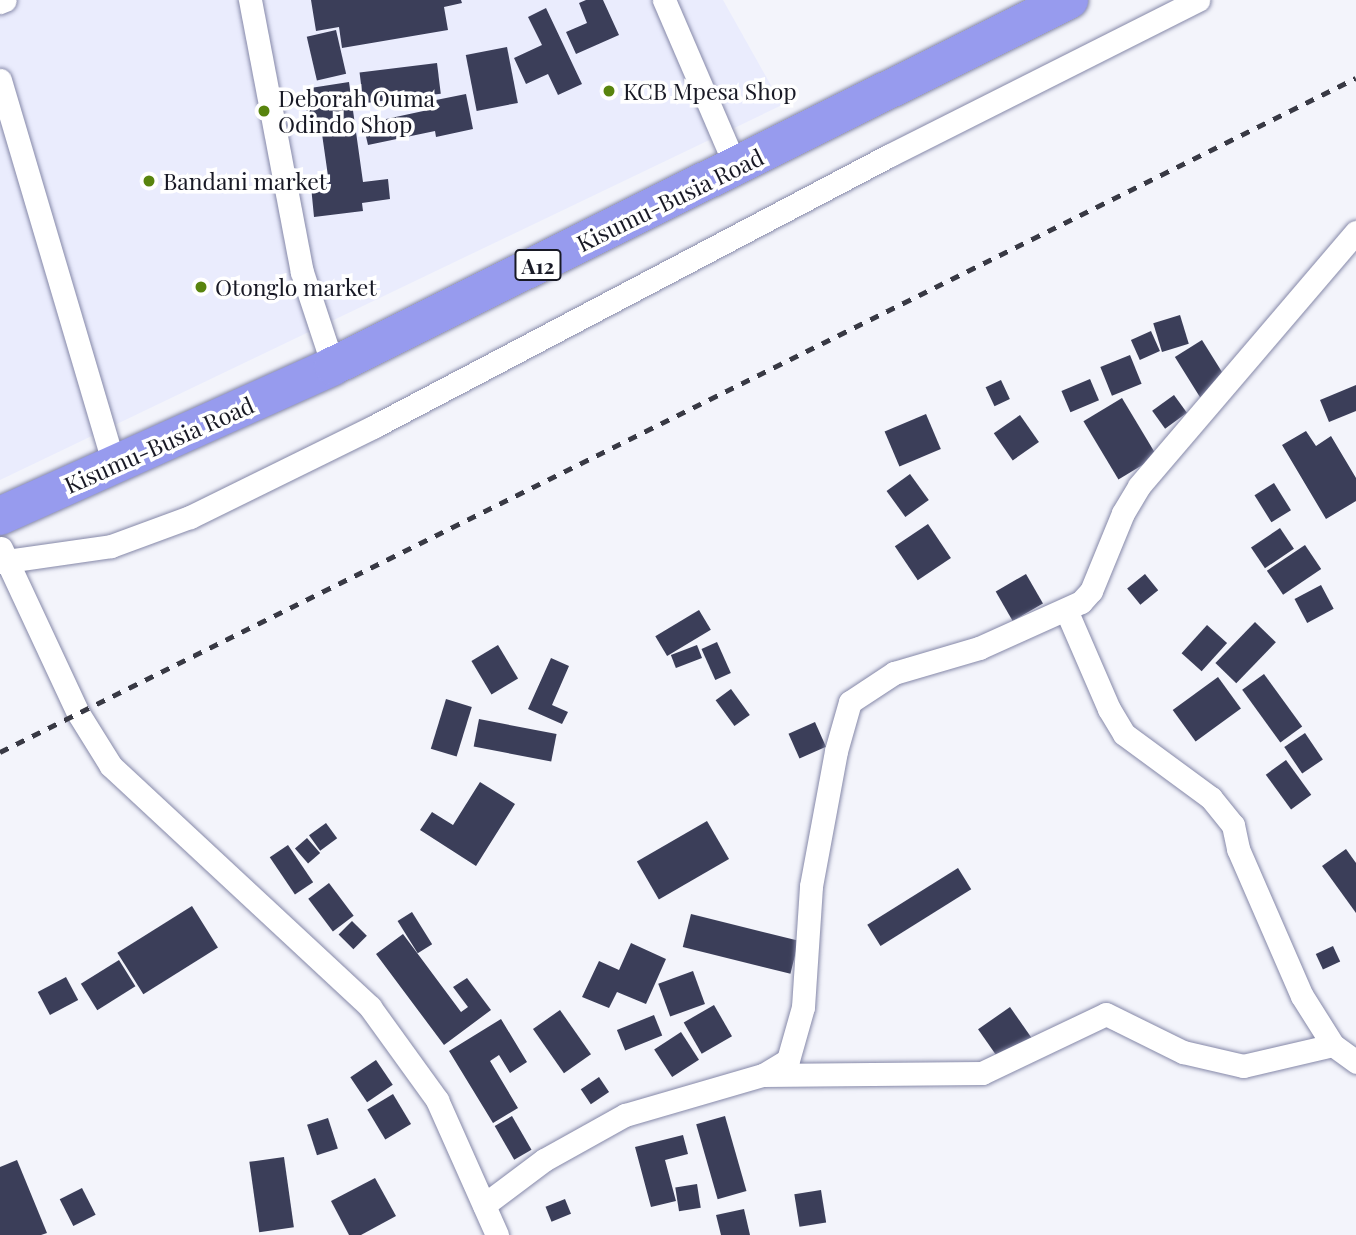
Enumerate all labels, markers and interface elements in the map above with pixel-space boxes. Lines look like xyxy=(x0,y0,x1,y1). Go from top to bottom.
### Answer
place label: KCB Mpesa Shop xyxy=(623,77,797,105)
marker: KCB Mpesa Shop xyxy=(601,83,617,99)
place label: Deborah Ouma Odindo Shop xyxy=(278,84,435,138)
marker: Deborah Ouma Odindo Shop xyxy=(256,103,272,119)
street label: Kisumu-Busia Road xyxy=(572,143,768,257)
place label: Bandani market xyxy=(163,167,327,195)
marker: Bandani market xyxy=(141,173,157,189)
road number: A12 xyxy=(514,247,562,282)
place label: Otonglo market xyxy=(215,273,377,301)
marker: Otonglo market xyxy=(193,279,209,295)
street label: Kisumu-Busia Road xyxy=(60,391,258,499)

